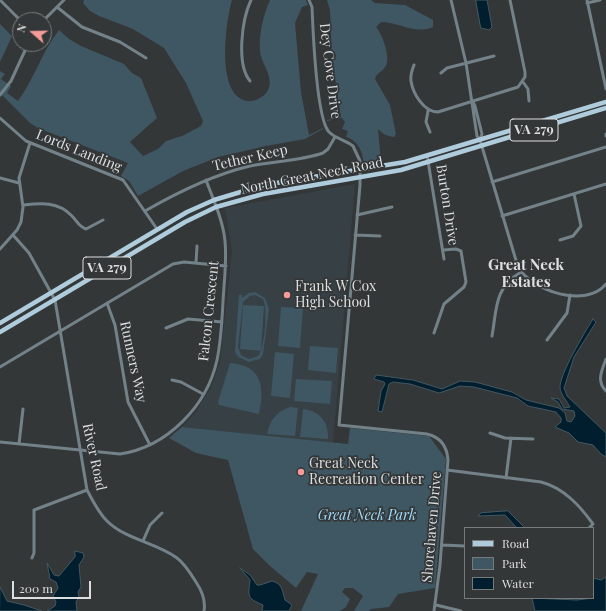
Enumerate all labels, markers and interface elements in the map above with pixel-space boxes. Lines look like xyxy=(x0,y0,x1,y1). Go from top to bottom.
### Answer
north arrow xyxy=(12,12,52,52)
text: N xyxy=(13,22,30,34)
street label: Dey Cove Drive xyxy=(316,22,344,120)
road number: VA 279 xyxy=(510,119,558,141)
street label: Lords Landing xyxy=(34,126,124,176)
street label: Tether Keep xyxy=(211,141,289,175)
street label: North Great Neck Road xyxy=(239,154,385,198)
street label: Burton Drive xyxy=(432,163,462,247)
district label: Great Neck Estates xyxy=(488,256,564,291)
road number: VA 279 xyxy=(83,257,131,279)
street label: Falcon Crescent xyxy=(195,260,223,362)
place label: Frank W Cox High School xyxy=(295,279,376,312)
marker: Frank W Cox High School xyxy=(282,290,292,300)
street label: Runners Way xyxy=(116,320,150,404)
street label: River Road xyxy=(79,422,109,492)
place label: Great Neck Recreation Center xyxy=(309,456,424,488)
marker: Great Neck Recreation Center xyxy=(296,467,306,477)
street label: Shorehaven Drive xyxy=(419,471,445,583)
park label: Great Neck Park xyxy=(318,508,416,524)
legend xyxy=(464,527,594,599)
text: Road xyxy=(502,535,529,551)
text: Park xyxy=(502,555,527,571)
scale bar xyxy=(14,573,93,599)
text: Water xyxy=(502,575,534,591)
text: 200 m xyxy=(19,580,53,596)

